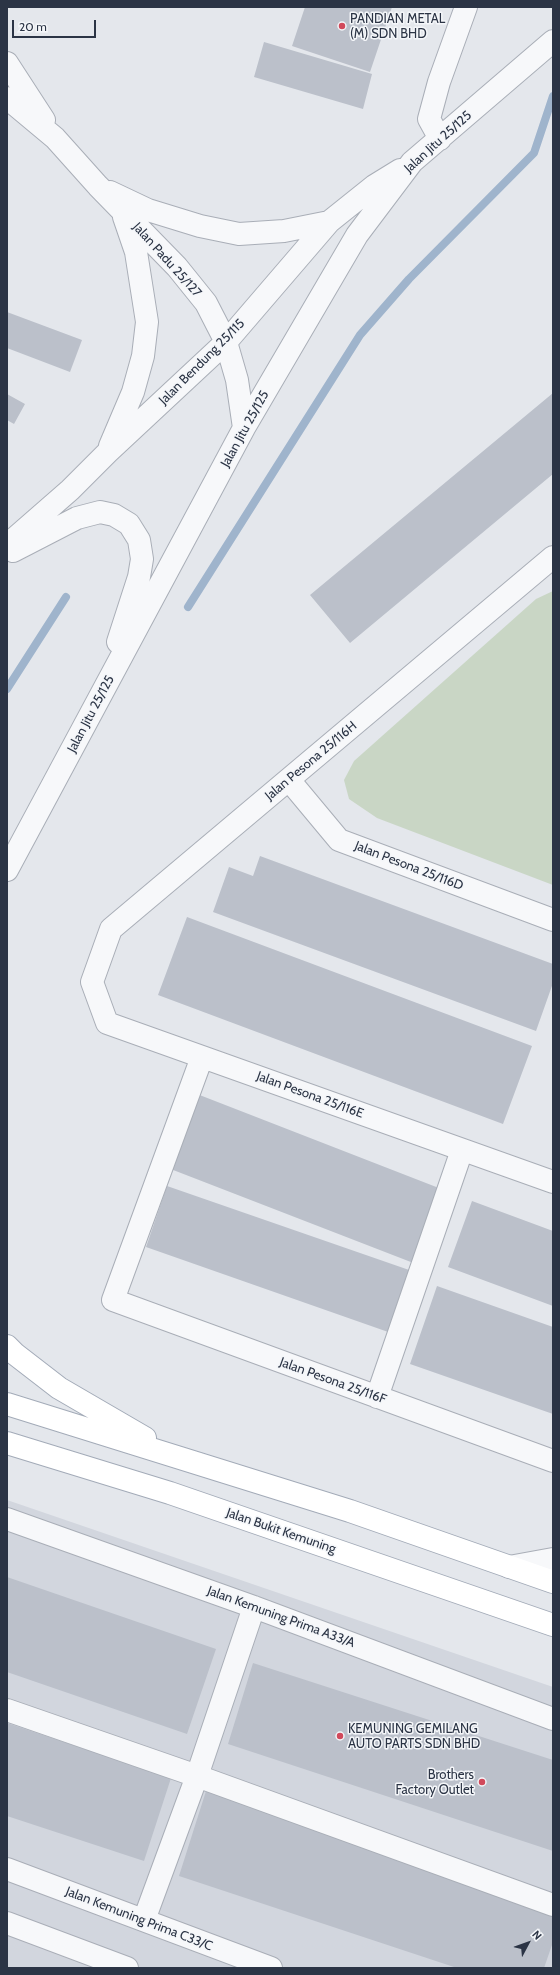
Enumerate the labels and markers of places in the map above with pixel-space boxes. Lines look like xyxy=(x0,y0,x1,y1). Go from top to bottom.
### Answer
place label: PANDIAN METAL (M) SDN BHD xyxy=(350,11,445,42)
marker: PANDIAN METAL (M) SDN BHD xyxy=(337,21,347,31)
place label: KEMUNING GEMILANG AUTO PARTS SDN BHD xyxy=(348,1721,480,1752)
marker: KEMUNING GEMILANG AUTO PARTS SDN BHD xyxy=(335,1731,345,1741)
place label: Brothers Factory Outlet xyxy=(396,1767,474,1798)
marker: Brothers Factory Outlet xyxy=(477,1777,487,1787)

